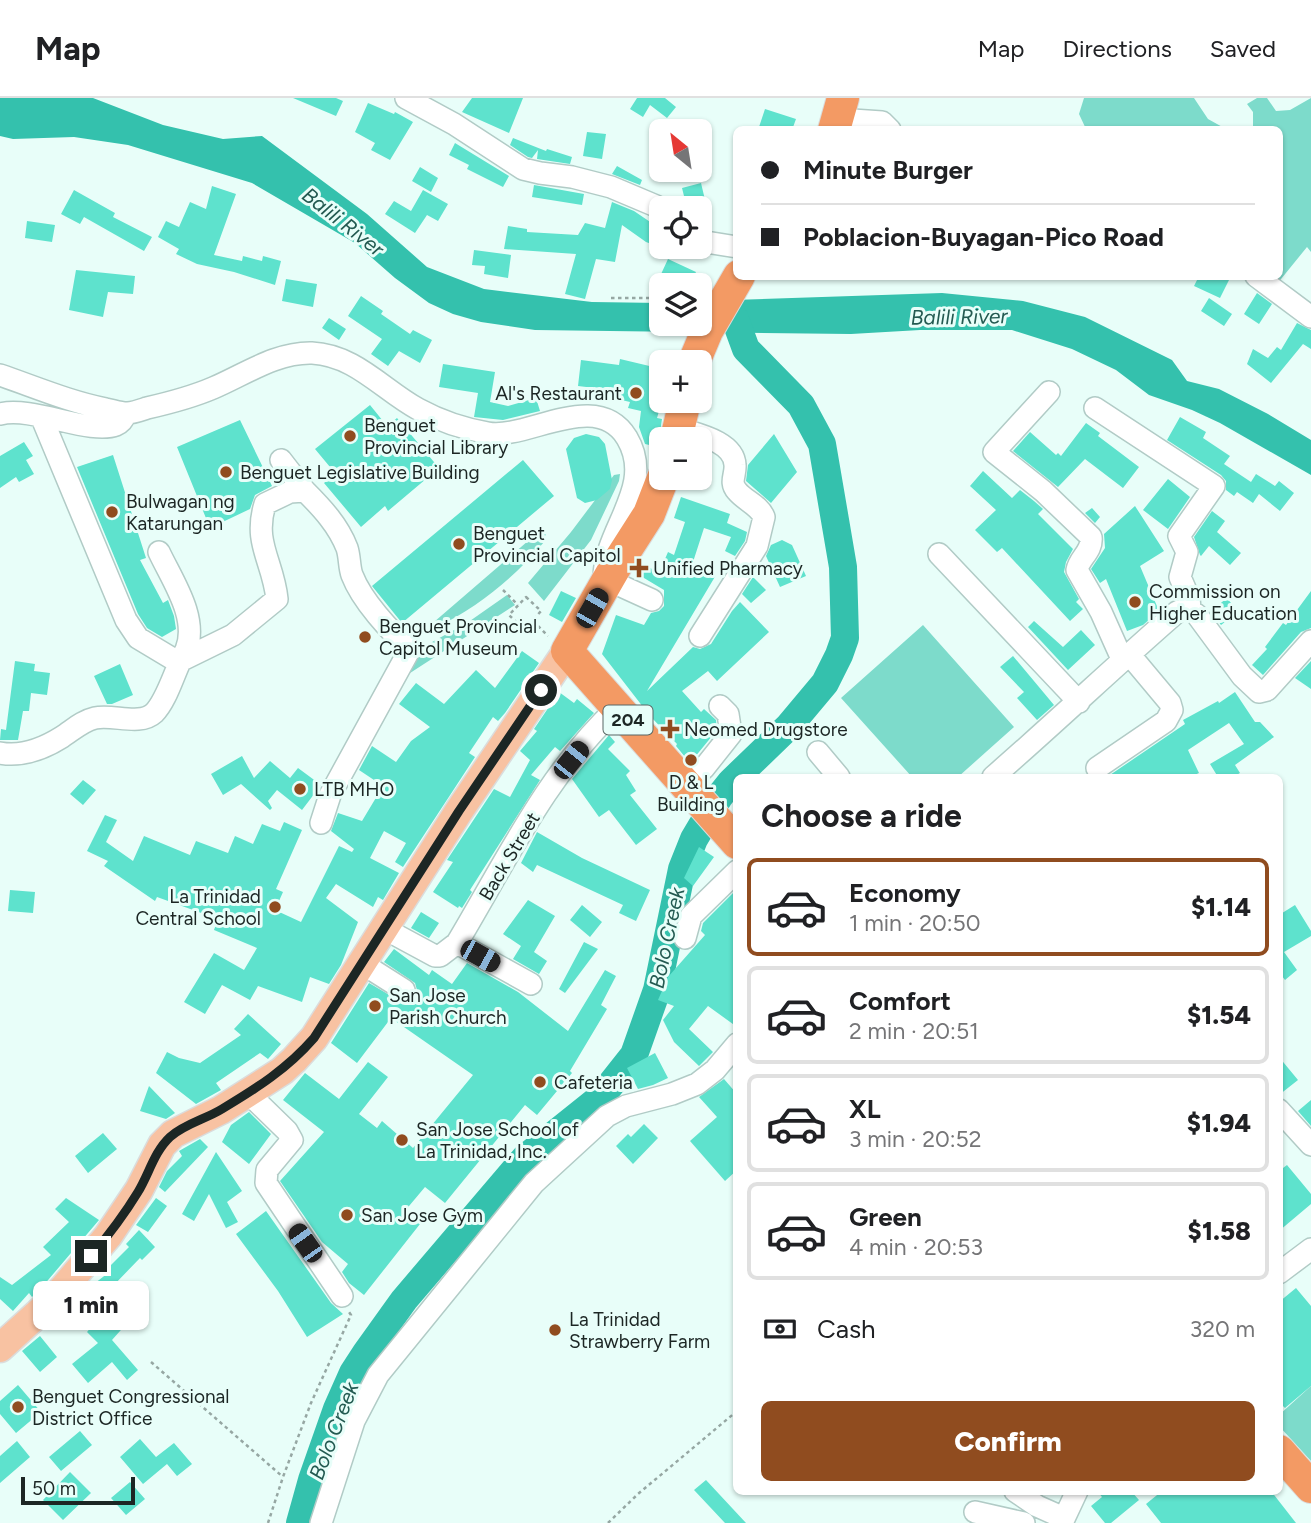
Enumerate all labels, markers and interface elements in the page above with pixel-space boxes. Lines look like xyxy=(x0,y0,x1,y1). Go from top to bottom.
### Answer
text: Map xyxy=(35,29,101,68)
text: Map xyxy=(978,34,1024,63)
text: Directions xyxy=(1062,34,1172,63)
text: Saved xyxy=(1210,34,1276,63)
north arrow xyxy=(649,119,712,182)
map controls xyxy=(649,119,712,490)
text: Minute Burger xyxy=(803,154,973,186)
water label: Balili River xyxy=(297,182,390,262)
button: locate xyxy=(649,196,712,259)
text: Poblacion-Buyagan-Pico Road xyxy=(803,221,1164,253)
button: layers xyxy=(649,273,712,336)
water label: Balili River xyxy=(910,303,1008,330)
button: + xyxy=(649,350,712,413)
place label: Al's Restaurant xyxy=(495,382,622,405)
marker: Al's Restaurant xyxy=(628,385,644,401)
place label: Benguet Provincial Library xyxy=(364,414,508,459)
button: − xyxy=(649,427,712,490)
marker: Benguet Provincial Library xyxy=(342,428,358,444)
place label: Benguet Legislative Building xyxy=(240,461,480,484)
marker: Benguet Legislative Building xyxy=(218,464,234,480)
place label: Bulwagan ng Katarungan xyxy=(126,490,235,535)
marker: Bulwagan ng Katarungan xyxy=(104,504,120,520)
place label: Benguet Provincial Capitol xyxy=(473,522,621,567)
marker: Benguet Provincial Capitol xyxy=(451,536,467,552)
place label: Unified Pharmacy xyxy=(653,557,803,580)
marker: Unified Pharmacy xyxy=(631,560,647,576)
place label: Commission on Higher Education xyxy=(1149,580,1297,625)
car xyxy=(573,585,612,631)
marker: Commission on Higher Education xyxy=(1127,594,1143,610)
place label: Benguet Provincial Capitol Museum xyxy=(379,615,537,660)
marker: Benguet Provincial Capitol Museum xyxy=(357,629,373,645)
route start xyxy=(525,674,557,706)
road number: 204 xyxy=(604,706,652,734)
place label: Neomed Drugstore xyxy=(684,718,848,741)
marker: Neomed Drugstore xyxy=(662,721,678,737)
car xyxy=(550,737,593,783)
marker: D & L Building xyxy=(683,752,699,768)
place label: D & L Building xyxy=(657,771,725,816)
place label: LTB MHO xyxy=(314,778,394,801)
marker: LTB MHO xyxy=(292,781,308,797)
text: Choose a ride xyxy=(761,797,962,835)
street label: Back Street xyxy=(474,808,545,904)
icon: car xyxy=(765,876,828,939)
text: Economy xyxy=(849,877,961,909)
water label: Bolo Creek xyxy=(644,884,690,991)
place label: La Trinidad Central School xyxy=(135,885,261,930)
text: $1.14 xyxy=(1191,891,1251,923)
marker: La Trinidad Central School xyxy=(267,899,283,915)
text: 1 min · 20:50 xyxy=(849,909,981,937)
car xyxy=(457,937,504,975)
place label: San Jose Parish Church xyxy=(389,984,507,1029)
icon: car xyxy=(765,984,828,1047)
text: Comfort xyxy=(849,985,951,1017)
marker: San Jose Parish Church xyxy=(367,998,383,1014)
text: $1.54 xyxy=(1187,999,1251,1031)
text: 2 min · 20:51 xyxy=(849,1017,979,1045)
place label: Cafeteria xyxy=(554,1071,633,1094)
marker: Cafeteria xyxy=(532,1074,548,1090)
icon: car xyxy=(765,1092,828,1155)
text: XL xyxy=(849,1093,881,1125)
text: $1.94 xyxy=(1187,1107,1251,1139)
place label: San Jose School of La Trinidad, Inc. xyxy=(416,1118,579,1163)
text: 3 min · 20:52 xyxy=(849,1125,982,1153)
marker: San Jose School of La Trinidad, Inc. xyxy=(394,1132,410,1148)
icon: car xyxy=(765,1200,828,1263)
text: Green xyxy=(849,1201,922,1233)
place label: San Jose Gym xyxy=(361,1204,483,1227)
marker: San Jose Gym xyxy=(339,1207,355,1223)
text: $1.58 xyxy=(1188,1215,1251,1247)
car xyxy=(285,1220,326,1266)
text: 4 min · 20:53 xyxy=(849,1233,983,1261)
route end xyxy=(75,1240,107,1272)
callout: 1 min xyxy=(33,1280,149,1330)
text: 1 min xyxy=(64,1291,118,1319)
place label: La Trinidad Strawberry Farm xyxy=(569,1308,710,1353)
icon: cash xyxy=(761,1310,799,1348)
text: Cash xyxy=(817,1313,876,1345)
text: 320 m xyxy=(1190,1315,1255,1343)
marker: La Trinidad Strawberry Farm xyxy=(547,1322,563,1338)
water label: Bolo Creek xyxy=(303,1378,364,1483)
place label: Benguet Congressional District Office xyxy=(32,1385,229,1430)
marker: Benguet Congressional District Office xyxy=(10,1399,26,1415)
button: Confirm xyxy=(761,1401,1255,1481)
scale bar xyxy=(21,1474,135,1506)
text: 50 m xyxy=(32,1477,76,1500)

